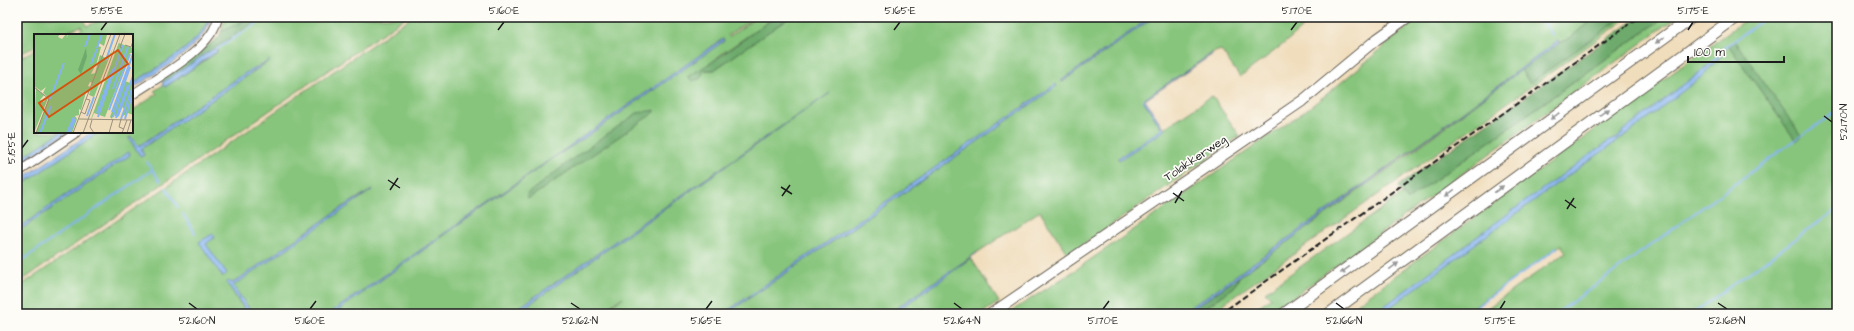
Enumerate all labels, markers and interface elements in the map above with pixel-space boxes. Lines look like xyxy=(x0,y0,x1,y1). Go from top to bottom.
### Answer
text: 5.155°E xyxy=(91,4,123,18)
text: 5.160°E xyxy=(489,4,519,18)
text: 5.165°E xyxy=(884,4,916,18)
text: 5.170°E xyxy=(1282,4,1312,18)
text: 5.175°E xyxy=(1677,4,1709,18)
inset map xyxy=(34,34,133,133)
one-way arrow xyxy=(1655,36,1666,44)
scale bar xyxy=(1688,38,1784,64)
text: 100 m xyxy=(1694,44,1725,61)
text: 52.170°N xyxy=(1837,104,1851,140)
one-way arrow xyxy=(1599,108,1609,116)
one-way arrow xyxy=(1550,112,1561,120)
street label: Tolakkerweg xyxy=(1160,131,1231,187)
text: 5.155°E xyxy=(5,132,19,164)
one-way arrow xyxy=(1493,184,1504,193)
one-way arrow xyxy=(1445,189,1455,197)
one-way arrow xyxy=(1389,262,1400,270)
one-way arrow xyxy=(1340,265,1351,274)
text: 52.160°N xyxy=(179,314,215,328)
text: 5.160°E xyxy=(295,314,325,328)
text: 52.162°N xyxy=(562,314,598,328)
text: 5.165°E xyxy=(690,314,722,328)
text: 52.164°N xyxy=(943,314,981,328)
text: 5.170°E xyxy=(1088,314,1118,328)
text: 52.166°N xyxy=(1326,314,1362,328)
text: 5.175°E xyxy=(1484,314,1516,328)
text: 52.168°N xyxy=(1709,314,1745,328)

